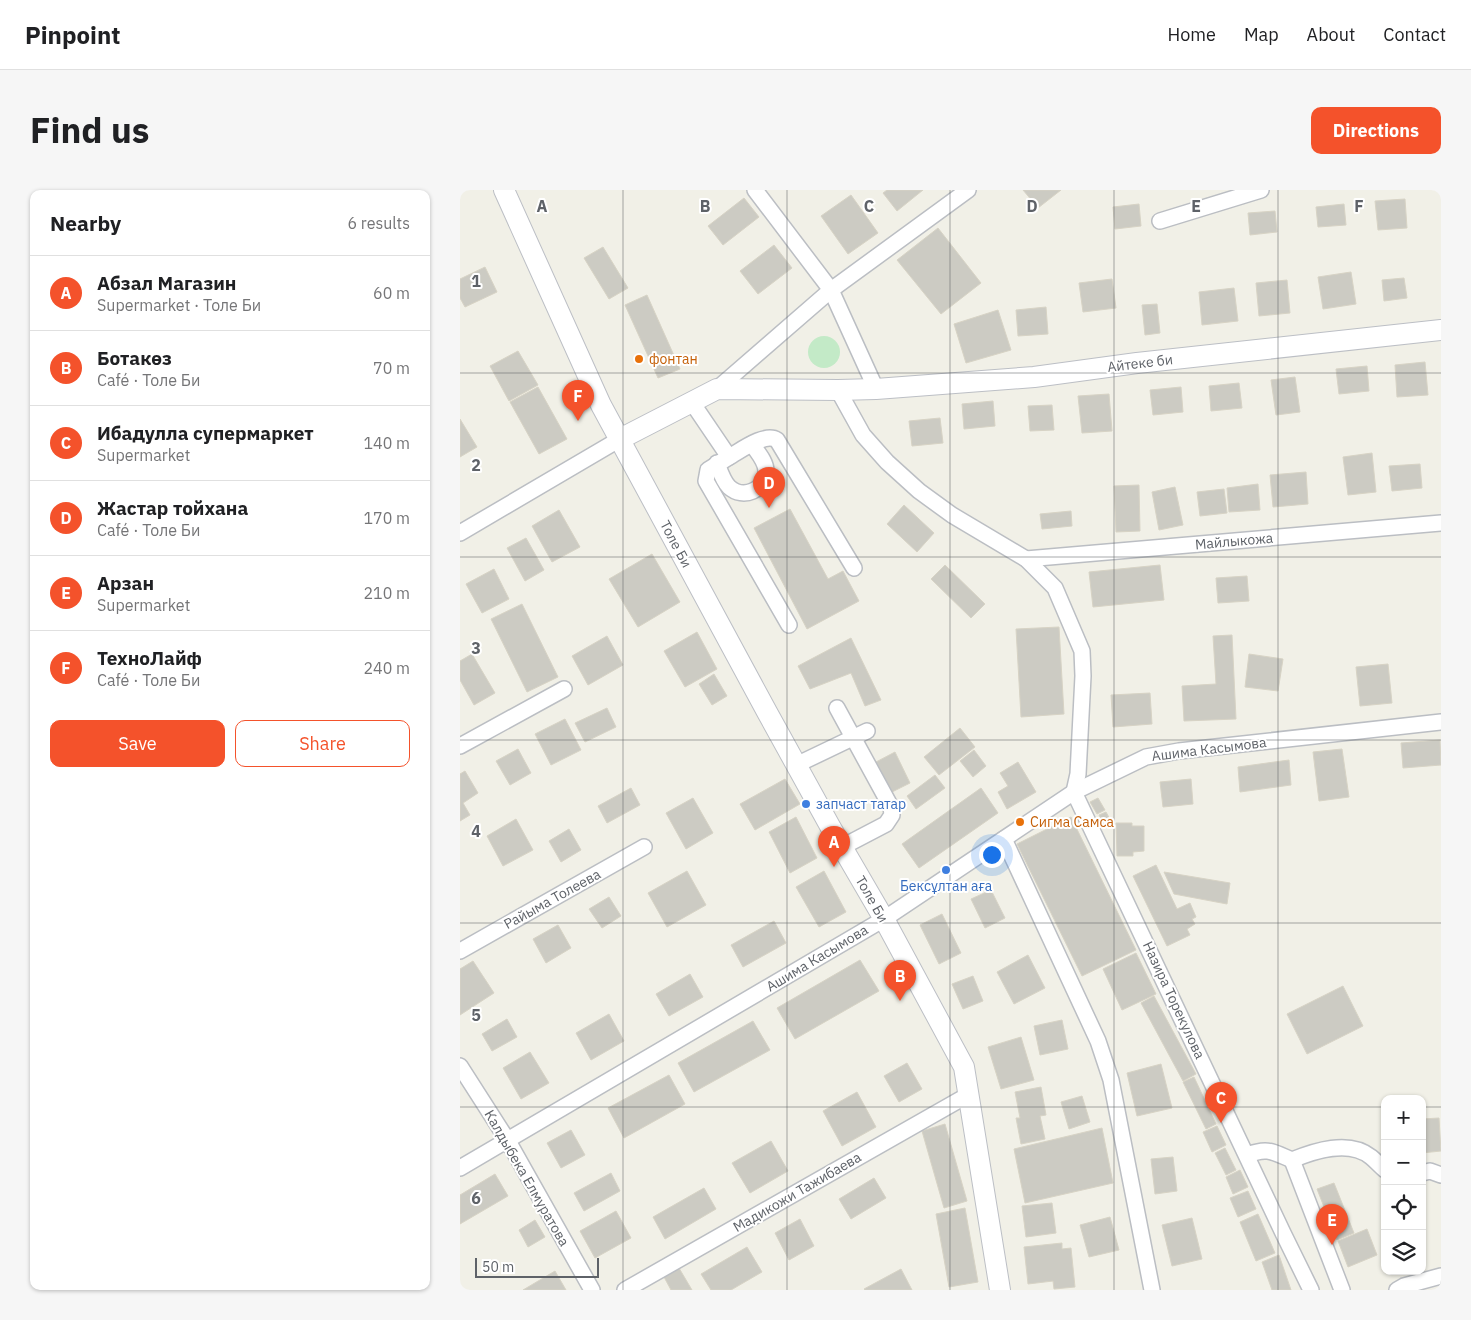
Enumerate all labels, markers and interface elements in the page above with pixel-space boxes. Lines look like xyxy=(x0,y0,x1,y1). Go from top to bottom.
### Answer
text: Pinpoint xyxy=(25,19,120,51)
text: Home xyxy=(1168,23,1216,46)
text: Map xyxy=(1244,23,1279,46)
text: About xyxy=(1307,23,1355,46)
text: Contact xyxy=(1383,23,1446,46)
text: Find us xyxy=(30,107,149,153)
button: Directions xyxy=(1311,107,1441,154)
text: A xyxy=(537,196,548,216)
text: B xyxy=(700,196,711,216)
text: C xyxy=(864,196,874,216)
text: D xyxy=(1026,196,1038,216)
text: E xyxy=(1191,196,1201,216)
text: F xyxy=(1354,196,1364,216)
text: Nearby xyxy=(50,209,121,237)
text: 6 results xyxy=(347,213,410,233)
text: Абзал Магазин xyxy=(97,271,236,295)
text: 1 xyxy=(471,271,481,291)
text: A xyxy=(61,283,71,303)
text: 60 m xyxy=(373,283,410,303)
text: Supermarket · Толе Би xyxy=(97,295,261,315)
text: Ботакөз xyxy=(97,346,172,370)
place label: фонтан xyxy=(649,350,698,368)
street label: Айтеке би xyxy=(1106,350,1174,376)
marker: фонтан xyxy=(633,353,645,365)
text: B xyxy=(61,358,71,378)
text: 70 m xyxy=(373,358,410,378)
text: Café · Толе Би xyxy=(97,370,200,390)
pin: F xyxy=(562,380,594,421)
text: Ибадулла супермаркет xyxy=(97,421,314,445)
text: C xyxy=(61,433,71,453)
text: 140 m xyxy=(363,433,410,453)
text: Supermarket xyxy=(97,445,190,465)
text: 2 xyxy=(471,455,481,475)
pin: D xyxy=(753,467,785,508)
text: Жастар тойхана xyxy=(97,496,248,520)
text: D xyxy=(60,508,72,528)
text: 170 m xyxy=(363,508,410,528)
street label: Толе Би xyxy=(656,517,696,571)
text: Café · Толе Би xyxy=(97,520,200,540)
street label: Майлыкожа xyxy=(1194,529,1274,553)
text: Арзан xyxy=(97,571,154,595)
text: E xyxy=(61,583,71,603)
text: 210 m xyxy=(363,583,410,603)
text: Supermarket xyxy=(97,595,190,615)
text: 3 xyxy=(471,638,481,658)
text: ТехноЛайф xyxy=(97,646,202,670)
text: F xyxy=(61,658,71,678)
text: 240 m xyxy=(363,658,410,678)
text: Café · Толе Би xyxy=(97,670,200,690)
button: Save xyxy=(50,720,225,767)
button: Share xyxy=(235,720,410,767)
street label: Ашима Касымова xyxy=(1151,733,1268,765)
place label: запчаст татар xyxy=(816,795,906,813)
marker: запчаст татар xyxy=(800,798,812,810)
place label: Сигма Самса xyxy=(1030,813,1114,831)
marker: Сигма Самса xyxy=(1014,816,1026,828)
text: 4 xyxy=(471,821,481,841)
pin: A xyxy=(818,826,850,867)
your location xyxy=(979,842,1005,868)
marker: Бексұлтан аға xyxy=(940,864,952,876)
street label: Райыма Толеева xyxy=(500,865,604,933)
street label: Толе Би xyxy=(851,872,893,926)
place label: Бексұлтан аға xyxy=(900,877,993,895)
street label: Ашима Касымова xyxy=(763,920,872,995)
street label: Назира Торекулова xyxy=(1139,938,1209,1062)
pin: B xyxy=(884,960,916,1001)
text: 5 xyxy=(471,1005,481,1025)
pin: C xyxy=(1205,1082,1237,1123)
map controls xyxy=(1381,1095,1426,1275)
button: + xyxy=(1381,1095,1426,1140)
street label: Калдыбека Елмуратова xyxy=(481,1106,574,1250)
button: − xyxy=(1381,1140,1426,1185)
street label: Мадикожи Тажибаева xyxy=(730,1148,865,1236)
button: locate xyxy=(1381,1185,1426,1230)
text: 6 xyxy=(471,1188,481,1208)
pin: E xyxy=(1316,1204,1348,1245)
button: layers xyxy=(1381,1230,1426,1275)
scale bar xyxy=(475,1255,599,1278)
text: 50 m xyxy=(482,1258,514,1276)

